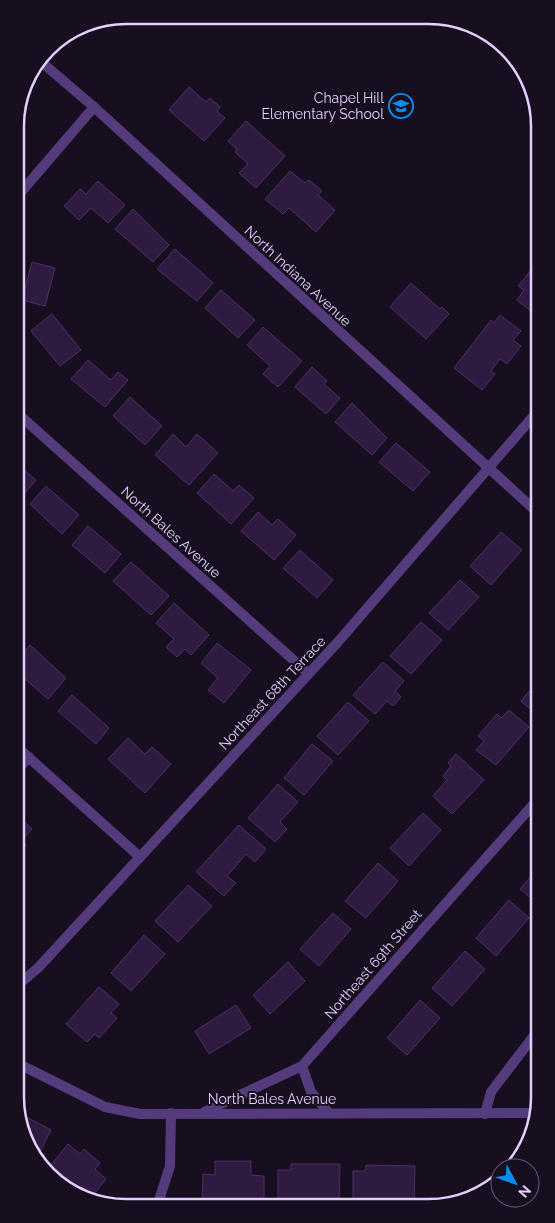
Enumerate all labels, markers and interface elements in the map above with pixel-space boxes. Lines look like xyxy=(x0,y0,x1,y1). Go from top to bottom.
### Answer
place label: Chapel Hill Elementary School xyxy=(261,90,384,122)
school or university icon: Chapel Hill Elementary School xyxy=(388,93,414,119)
street label: North Indiana Avenue xyxy=(242,223,354,329)
street label: North Bales Avenue xyxy=(118,483,224,581)
street label: Northeast 68th Terrace xyxy=(215,633,329,753)
street label: Northeast 69th Street xyxy=(321,906,425,1022)
street label: North Bales Avenue xyxy=(208,1091,336,1107)
north arrow xyxy=(490,1158,540,1208)
text: N xyxy=(515,1182,534,1201)

